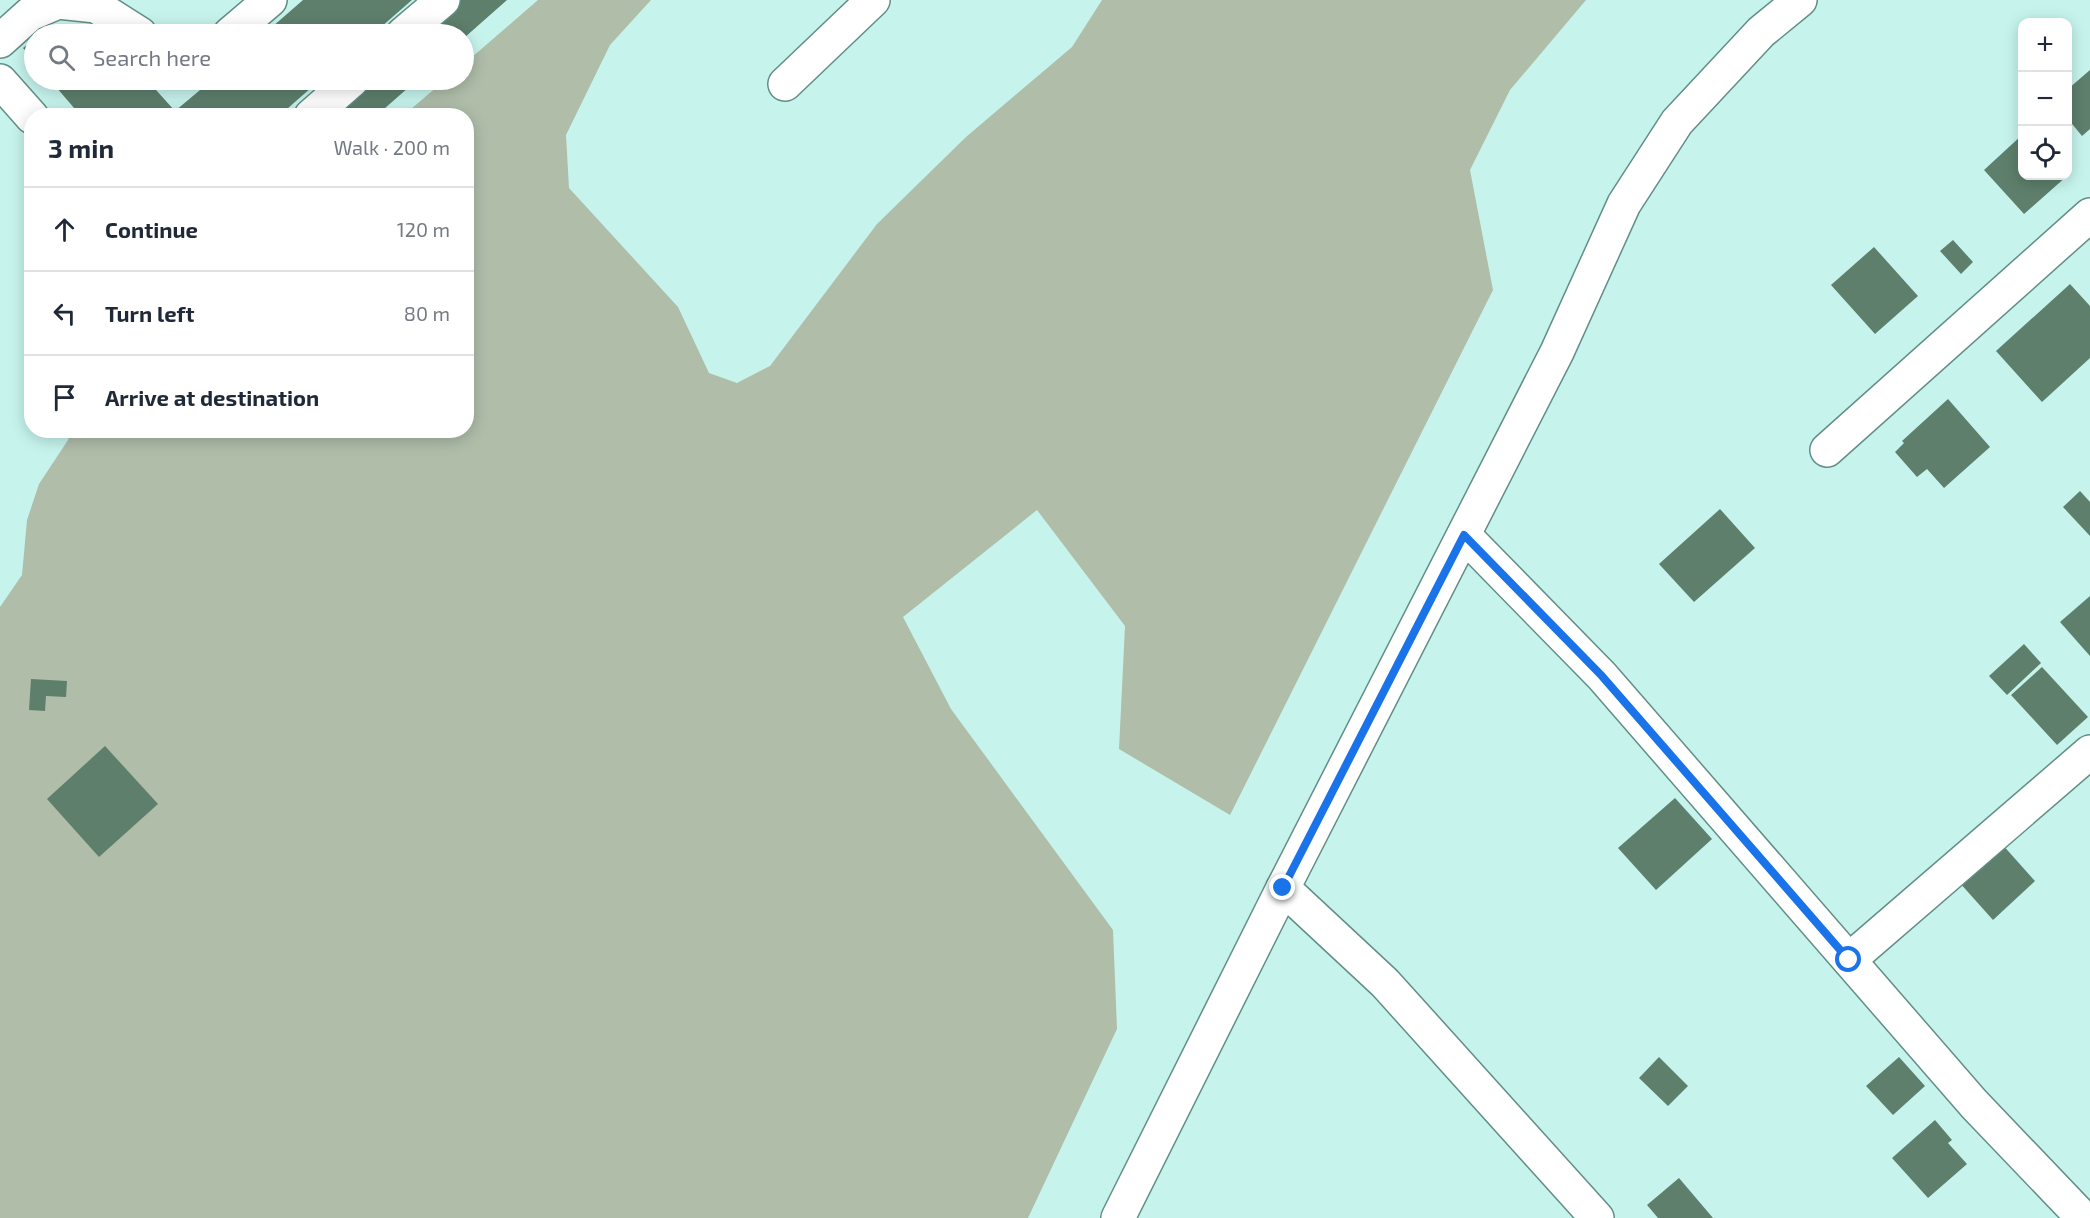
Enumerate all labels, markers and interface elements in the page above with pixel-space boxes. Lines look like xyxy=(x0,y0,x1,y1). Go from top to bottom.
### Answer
map controls xyxy=(2018,18,2072,180)
button: + xyxy=(2018,18,2072,72)
search box xyxy=(24,24,474,90)
icon: search xyxy=(45,41,78,74)
text: Search here xyxy=(93,44,211,70)
button: − xyxy=(2018,72,2072,126)
button: locate xyxy=(2018,126,2072,180)
text: 3 min xyxy=(48,132,114,163)
text: Walk · 200 m xyxy=(333,135,450,159)
icon: ahead xyxy=(48,213,81,246)
text: Continue xyxy=(105,216,198,242)
text: 120 m xyxy=(397,217,450,241)
icon: left xyxy=(48,297,81,330)
text: Turn left xyxy=(105,300,194,326)
text: 80 m xyxy=(404,301,450,325)
icon: arrive xyxy=(48,381,81,414)
text: Arrive at destination xyxy=(105,384,319,410)
route end xyxy=(1269,874,1295,900)
route start xyxy=(1835,946,1861,972)

